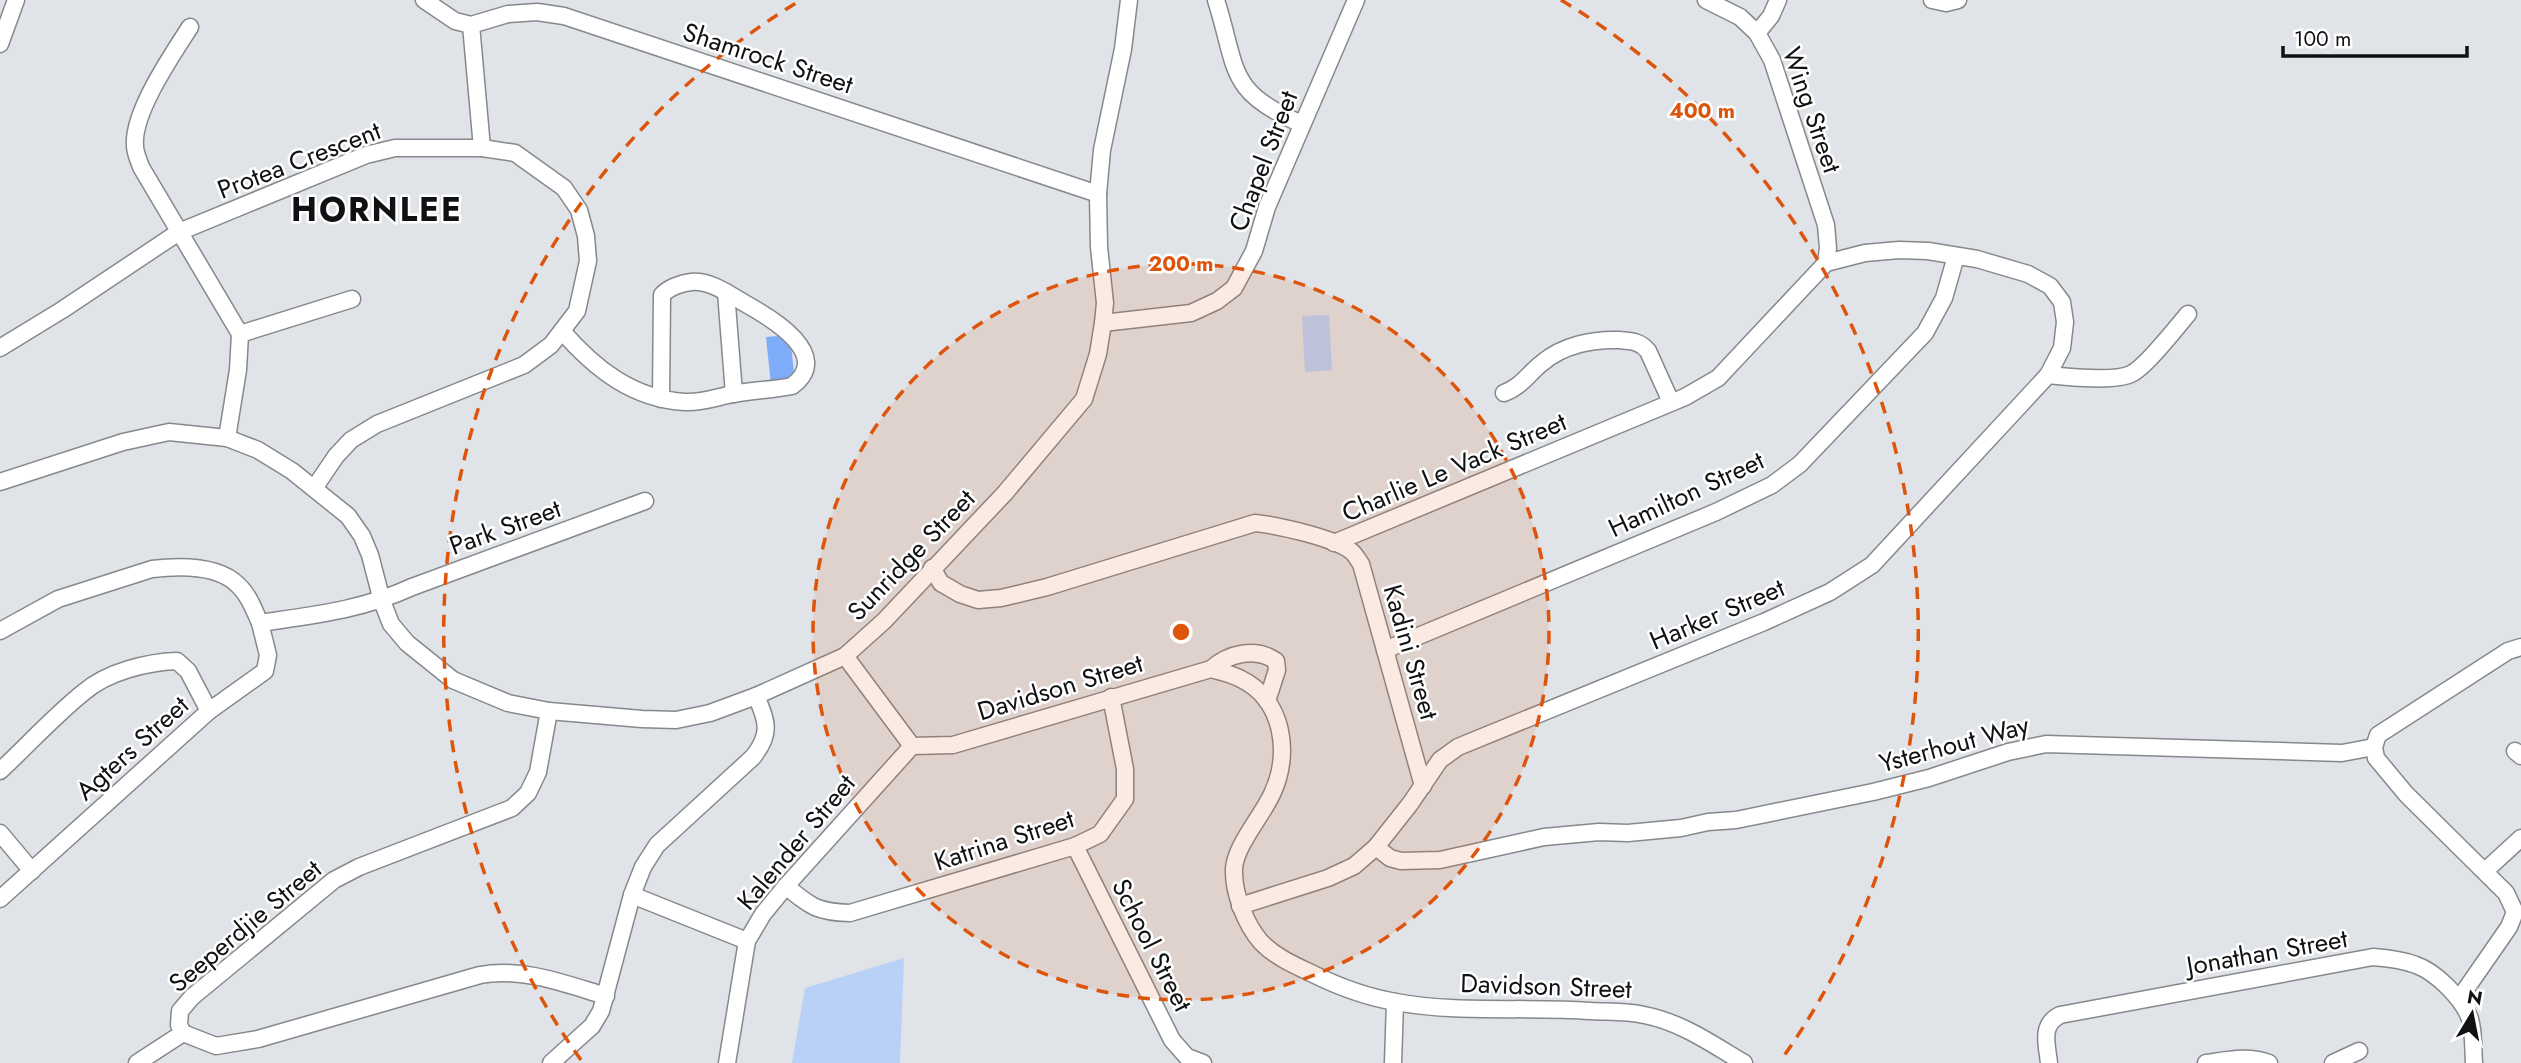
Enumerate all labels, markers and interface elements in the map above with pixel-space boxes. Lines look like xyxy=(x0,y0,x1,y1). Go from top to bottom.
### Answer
street label: Shamrock Street xyxy=(678,13,859,104)
scale bar xyxy=(2283,14,2467,58)
text: 100 m xyxy=(2294,24,2351,54)
street label: Wing Street xyxy=(1773,42,1852,179)
street label: Chapel Street xyxy=(1219,84,1308,237)
text: 400 m xyxy=(1669,96,1735,126)
street label: Protea Crescent xyxy=(212,111,387,209)
district label: HORNLEE xyxy=(291,186,463,233)
text: 200 m xyxy=(1148,249,1214,279)
street label: Charlie Le Vack Street xyxy=(1336,402,1573,531)
street label: Hamilton Street xyxy=(1602,441,1771,547)
street label: Sunridge Street xyxy=(838,480,984,629)
street label: Park Street xyxy=(444,489,567,565)
street label: Harker Street xyxy=(1644,568,1791,659)
street label: Kadini Street xyxy=(1374,580,1449,725)
centre of rings xyxy=(1169,620,1193,644)
street label: Davidson Street xyxy=(973,644,1148,730)
street label: Agters Street xyxy=(67,686,198,809)
street label: Ysterhout Way xyxy=(1875,706,2034,782)
street label: Kalender Street xyxy=(728,765,865,918)
street label: Katrina Street xyxy=(929,799,1080,880)
street label: Seeperdjie Street xyxy=(160,850,330,1001)
street label: School Street xyxy=(1102,872,1202,1019)
street label: Jonathan Street xyxy=(2181,919,2351,985)
street label: Davidson Street xyxy=(1460,964,1633,1008)
north arrow xyxy=(2437,979,2507,1049)
text: N xyxy=(2465,983,2485,1012)

